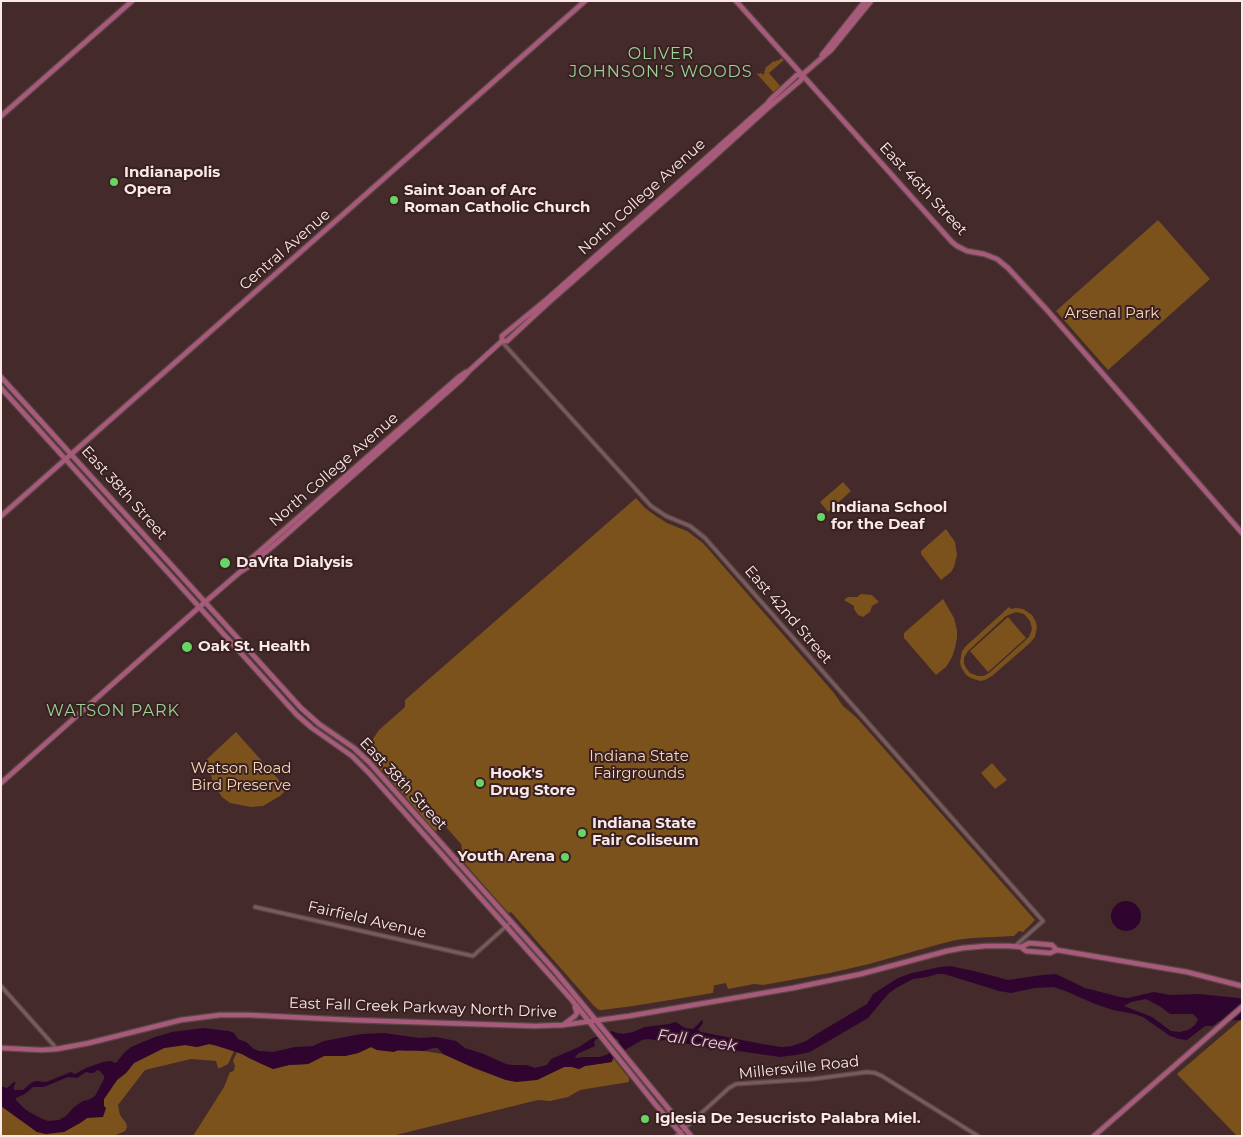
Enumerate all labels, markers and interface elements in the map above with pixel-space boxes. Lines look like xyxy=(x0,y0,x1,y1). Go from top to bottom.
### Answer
district label: OLIVER JOHNSON'S WOODS xyxy=(567,44,755,82)
street label: North College Avenue xyxy=(575,135,709,259)
street label: East 46th Street xyxy=(875,139,971,239)
place label: Indianapolis Opera xyxy=(124,164,220,199)
marker: Indianapolis Opera xyxy=(108,176,120,188)
place label: Saint Joan of Arc Roman Catholic Church xyxy=(404,182,590,217)
marker: Saint Joan of Arc Roman Catholic Church xyxy=(388,194,400,206)
street label: Central Avenue xyxy=(236,206,334,294)
park label: Arsenal Park xyxy=(1065,305,1159,323)
street label: North College Avenue xyxy=(266,409,402,531)
street label: East 38th Street xyxy=(77,443,171,543)
place label: Indiana School for the Deaf xyxy=(831,499,947,534)
marker: Indiana School for the Deaf xyxy=(815,511,827,523)
place label: DaVita Dialysis xyxy=(236,554,353,572)
marker: DaVita Dialysis xyxy=(218,556,232,570)
street label: East 42nd Street xyxy=(740,562,836,668)
place label: Oak St. Health xyxy=(198,638,310,656)
marker: Oak St. Health xyxy=(180,640,194,654)
district label: WATSON PARK xyxy=(45,701,181,721)
street label: East 38th Street xyxy=(356,734,450,834)
park label: Indiana State Fairgrounds xyxy=(589,748,689,783)
park label: Watson Road Bird Preserve xyxy=(191,760,291,795)
place label: Hook's Drug Store xyxy=(490,765,575,800)
marker: Hook's Drug Store xyxy=(474,777,486,789)
place label: Indiana State Fair Coliseum xyxy=(592,815,699,850)
marker: Indiana State Fair Coliseum xyxy=(576,827,588,839)
place label: Youth Arena xyxy=(458,848,555,866)
marker: Youth Arena xyxy=(559,851,571,863)
street label: Fairfield Avenue xyxy=(306,898,428,942)
street label: East Fall Creek Parkway North Drive xyxy=(289,994,557,1022)
water label: Fall Creek xyxy=(656,1026,738,1056)
street label: Millersville Road xyxy=(738,1053,860,1083)
place label: Iglesia De Jesucristo Palabra Miel. xyxy=(655,1110,921,1128)
marker: Iglesia De Jesucristo Palabra Miel. xyxy=(639,1113,651,1125)

